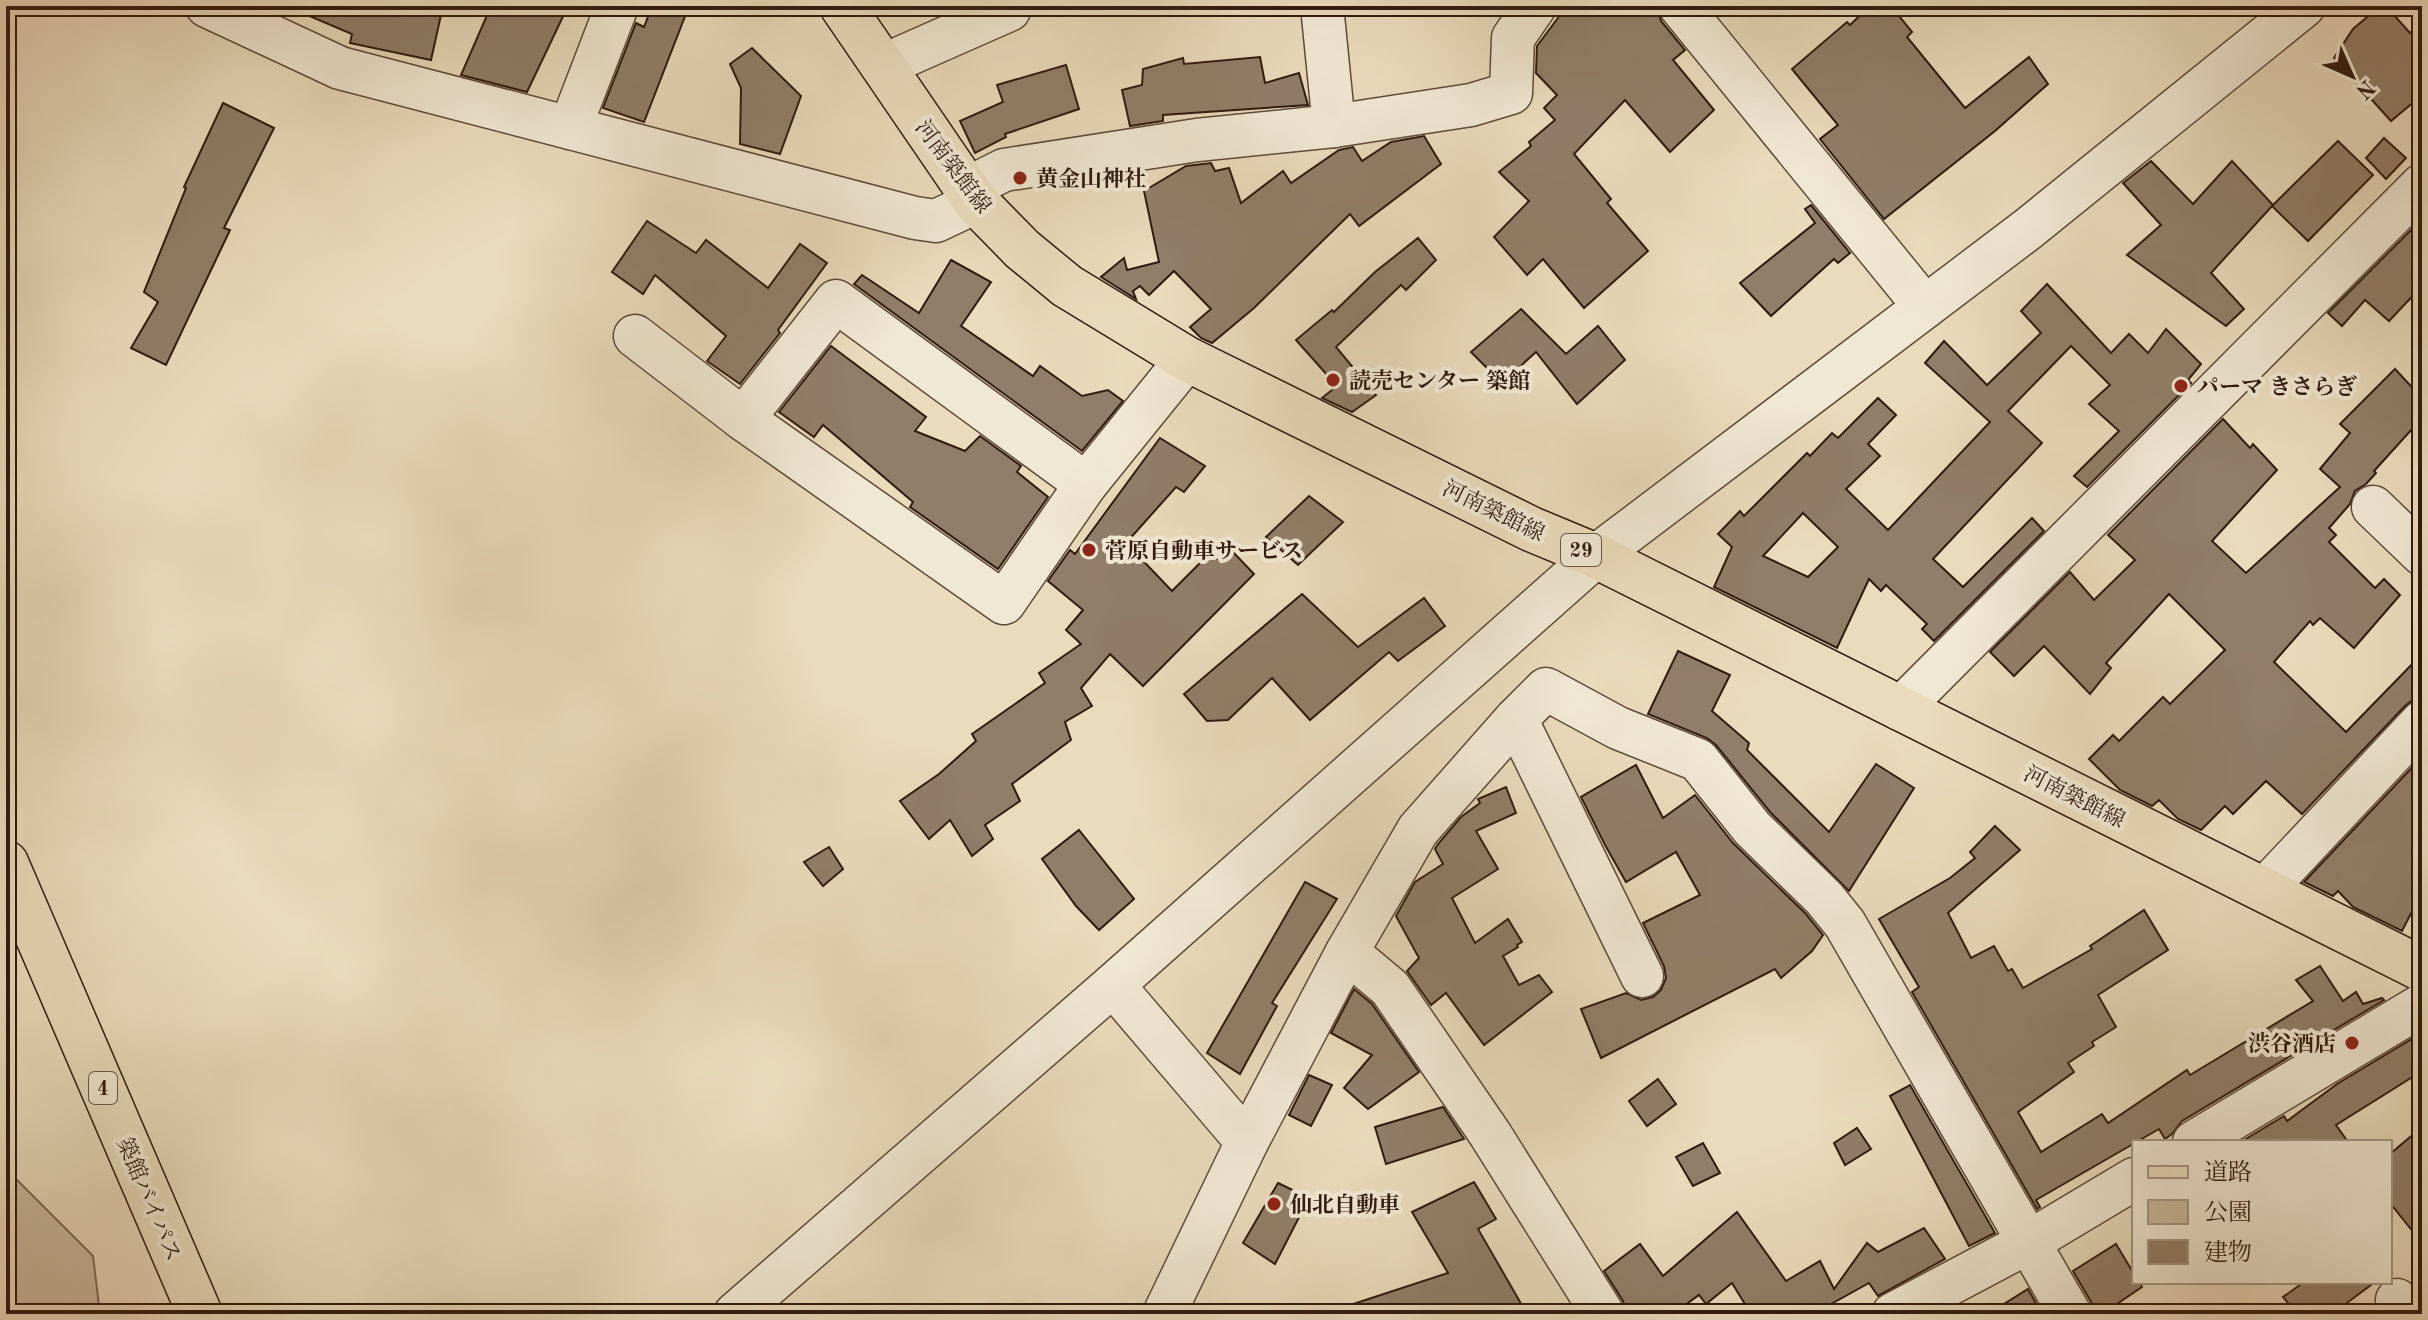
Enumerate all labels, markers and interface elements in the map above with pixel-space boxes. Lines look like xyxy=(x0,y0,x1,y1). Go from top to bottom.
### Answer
north arrow xyxy=(2312,36,2392,116)
text: N xyxy=(2351,75,2378,103)
street label: 河南築館線 xyxy=(911,115,996,218)
place label: 黄金山神社 xyxy=(1036,167,1146,191)
marker: 黄金山神社 xyxy=(1011,169,1029,187)
place label: 読売センター 築館 xyxy=(1349,369,1530,393)
marker: 読売センター 築館 xyxy=(1324,371,1342,389)
place label: パーマ きさらぎ xyxy=(2197,375,2357,399)
marker: パーマ きさらぎ xyxy=(2172,377,2190,395)
street label: 河南築館線 xyxy=(1439,476,1548,546)
road number: 29 xyxy=(1561,534,1601,566)
place label: 菅原自動車サービス xyxy=(1105,539,1303,563)
marker: 菅原自動車サービス xyxy=(1080,541,1098,559)
street label: 河南築館線 xyxy=(2020,761,2129,833)
place label: 渋谷酒店 xyxy=(2248,1031,2336,1056)
marker: 渋谷酒店 xyxy=(2343,1034,2361,1052)
road number: 4 xyxy=(89,1072,117,1104)
street label: 築館バイパス xyxy=(112,1134,186,1265)
legend xyxy=(2132,1140,2392,1284)
text: 道路 xyxy=(2204,1159,2252,1186)
place label: 仙北自動車 xyxy=(1290,1193,1400,1217)
marker: 仙北自動車 xyxy=(1265,1195,1283,1213)
text: 公園 xyxy=(2204,1200,2252,1226)
text: 建物 xyxy=(2204,1239,2252,1266)

